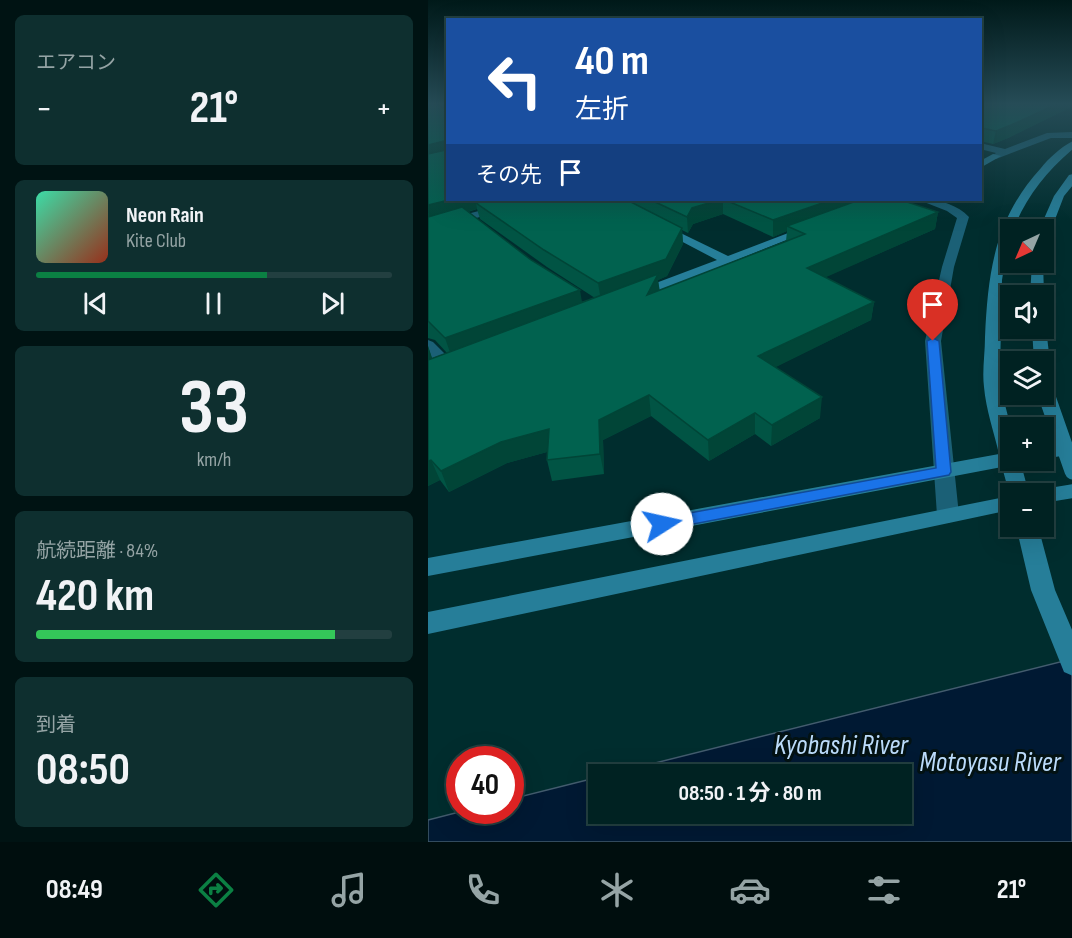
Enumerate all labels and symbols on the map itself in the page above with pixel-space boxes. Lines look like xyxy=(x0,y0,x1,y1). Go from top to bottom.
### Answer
north arrow xyxy=(1000,219,1054,273)
pin xyxy=(907,279,958,341)
position arrow xyxy=(630,492,694,556)
water label: Kyobashi River xyxy=(774,729,909,762)
speed limit sign: 40 xyxy=(446,746,524,824)
water label: Motoyasu River xyxy=(919,746,1062,779)

